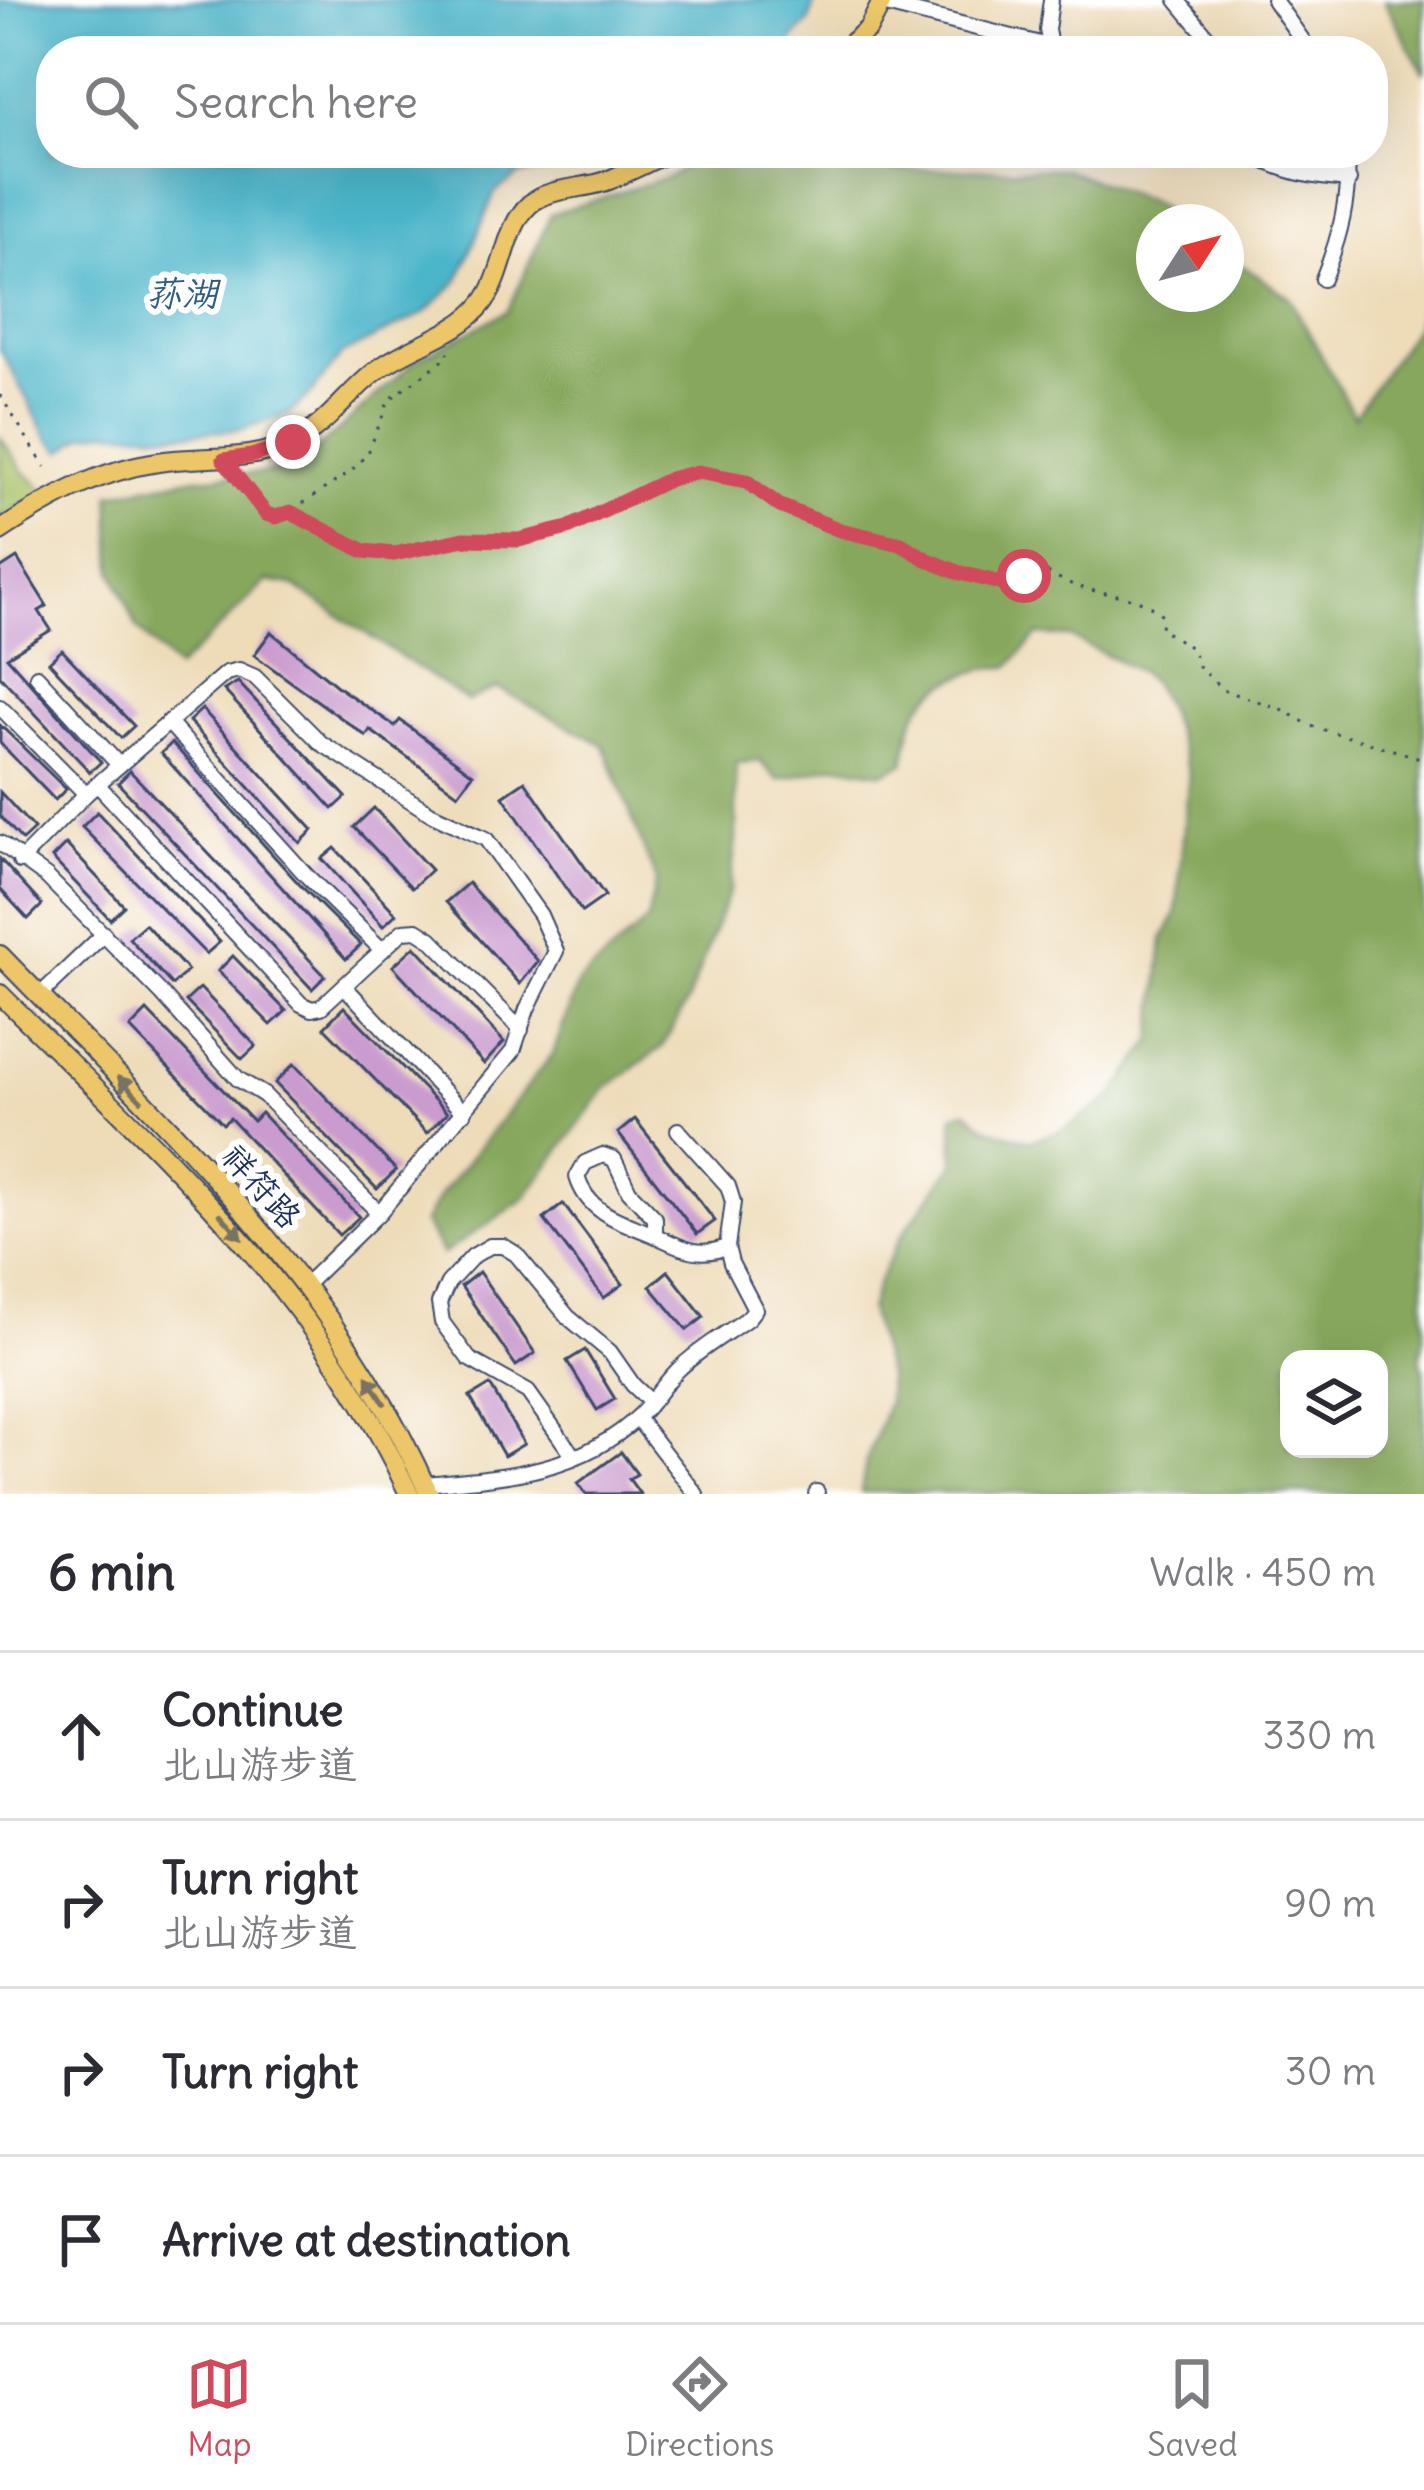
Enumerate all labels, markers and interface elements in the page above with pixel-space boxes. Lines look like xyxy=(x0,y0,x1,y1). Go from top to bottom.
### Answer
search box xyxy=(36,36,1388,168)
icon: search xyxy=(78,69,144,135)
text: Search here xyxy=(174,74,418,130)
north arrow xyxy=(1136,204,1244,312)
water label: 荪湖 xyxy=(146,271,222,316)
route end xyxy=(266,415,320,469)
route start xyxy=(997,549,1051,603)
one-way arrow xyxy=(116,1075,144,1104)
street label: 祥符路 xyxy=(213,1135,311,1237)
one-way arrow xyxy=(217,1211,244,1240)
map controls xyxy=(1280,1350,1388,1458)
button: layers xyxy=(1280,1350,1388,1458)
one-way arrow xyxy=(366,1373,387,1407)
text: 6 min xyxy=(48,1540,175,1604)
text: Walk · 450 m xyxy=(1150,1548,1376,1597)
text: Continue xyxy=(162,1682,344,1738)
icon: ahead xyxy=(48,1703,114,1769)
text: 330 m xyxy=(1263,1711,1376,1760)
text: 北山游步道 xyxy=(162,1740,357,1789)
text: Turn right xyxy=(162,1850,358,1906)
icon: right xyxy=(48,1871,114,1937)
text: 90 m xyxy=(1284,1879,1376,1928)
text: 北山游步道 xyxy=(162,1908,357,1957)
icon: right xyxy=(48,2039,114,2105)
text: Turn right xyxy=(162,2044,358,2100)
text: 30 m xyxy=(1285,2047,1376,2096)
icon: arrive xyxy=(48,2207,114,2273)
text: Arrive at destination xyxy=(162,2212,571,2268)
tab: Map xyxy=(186,2351,252,2465)
tab: Directions xyxy=(625,2351,774,2465)
tab: Saved xyxy=(1147,2351,1238,2465)

